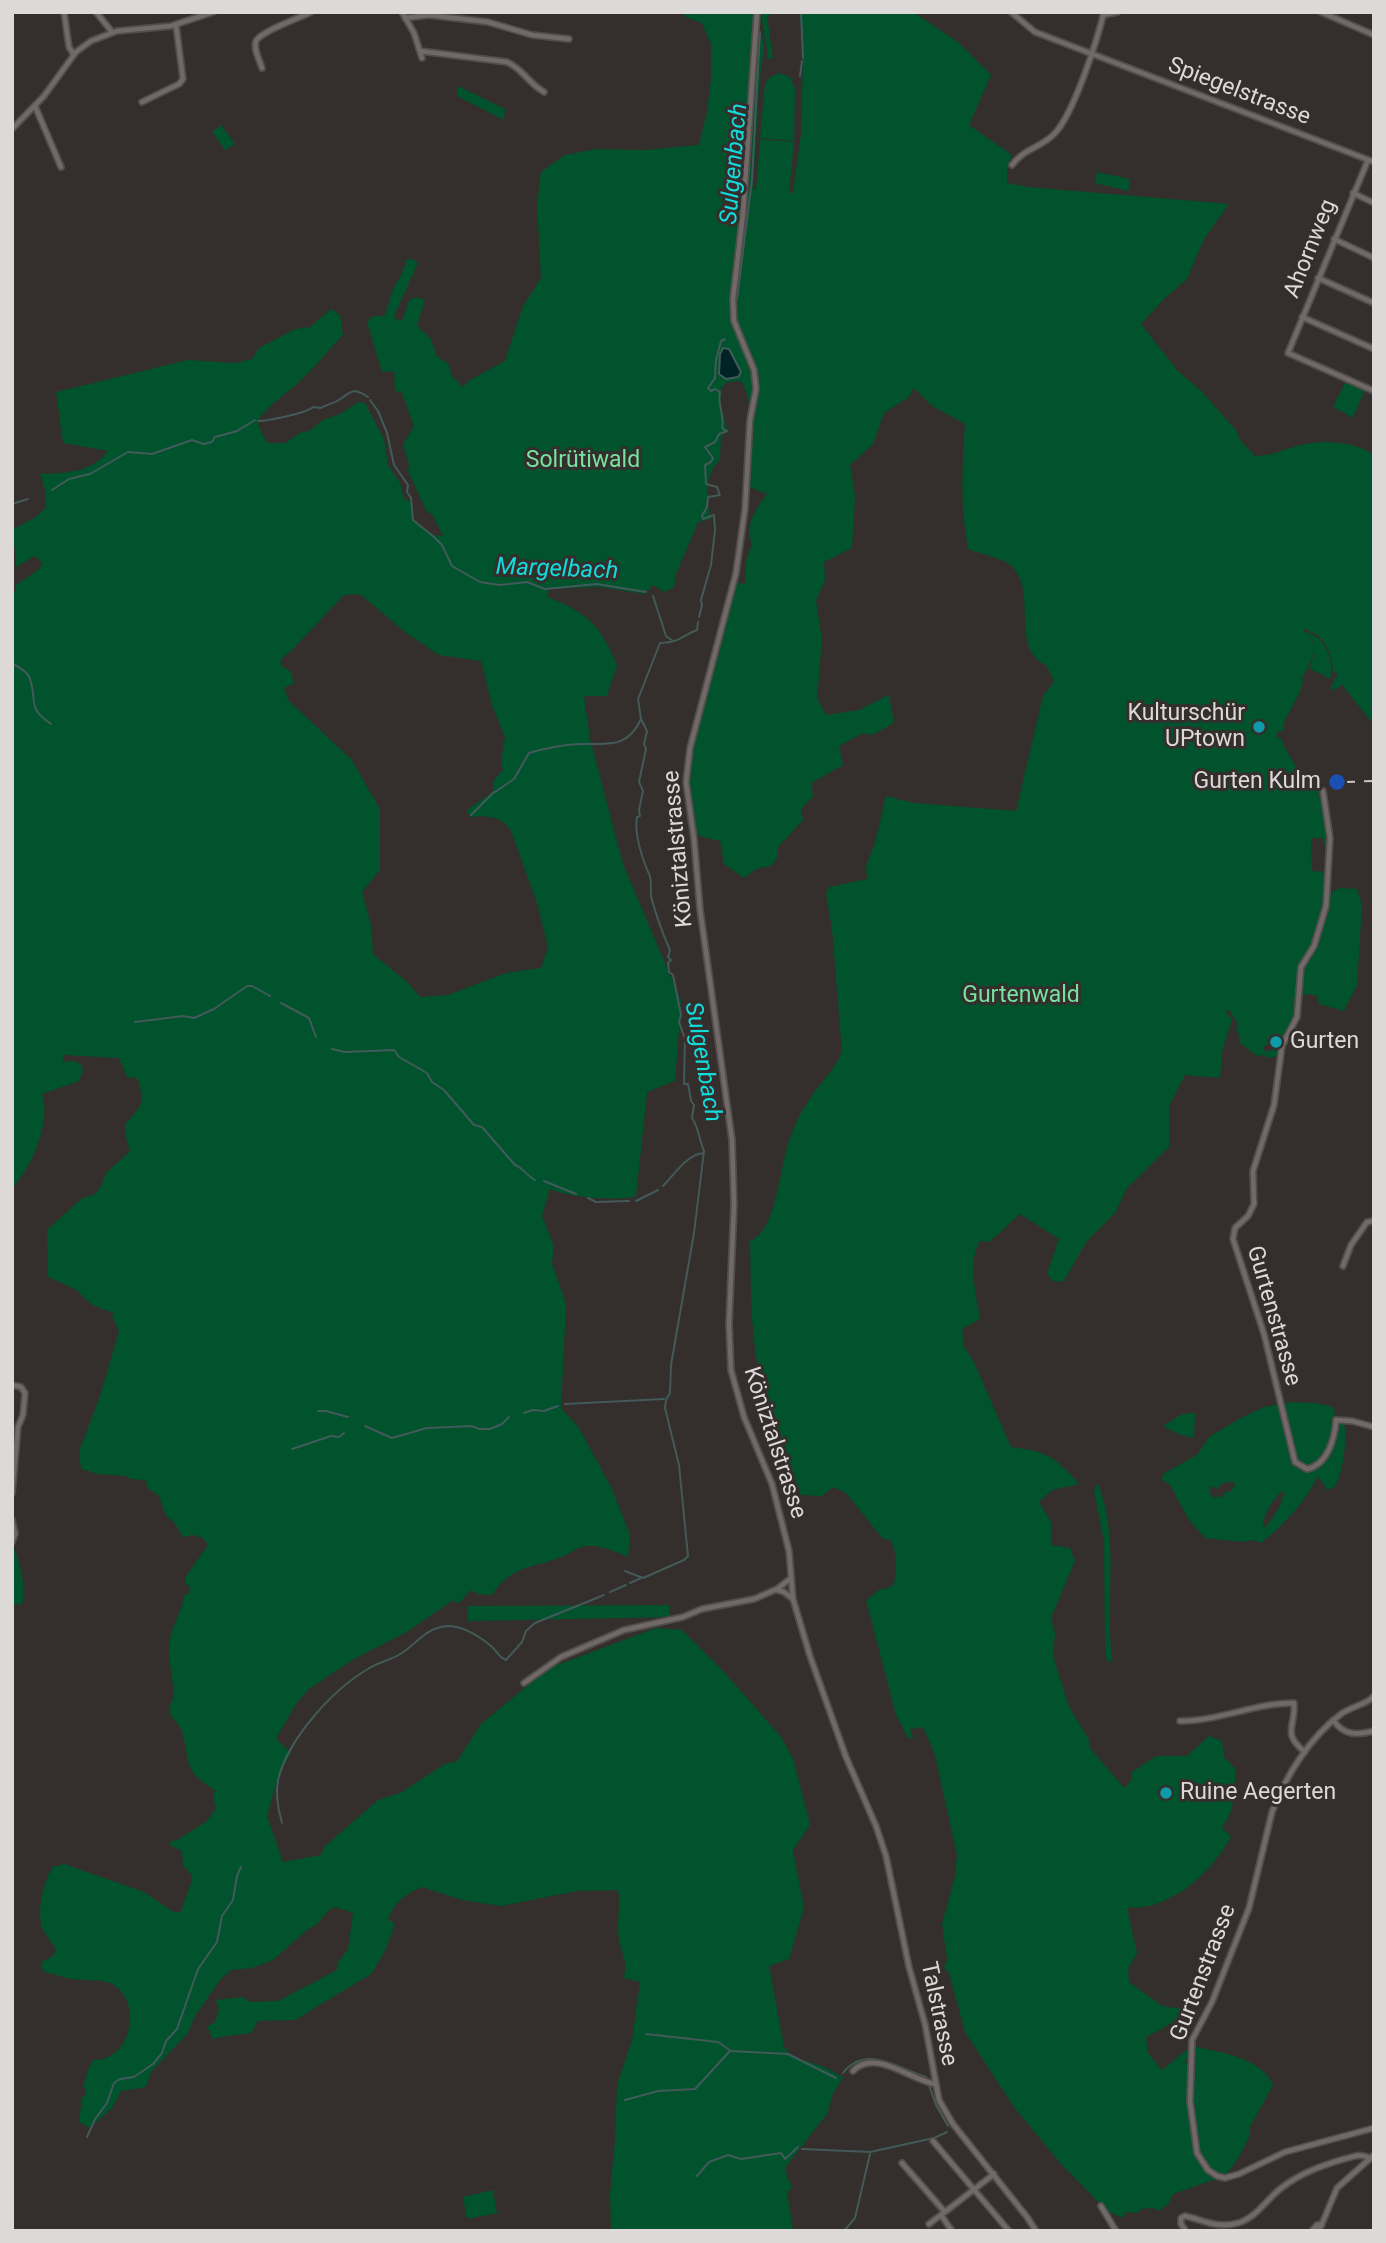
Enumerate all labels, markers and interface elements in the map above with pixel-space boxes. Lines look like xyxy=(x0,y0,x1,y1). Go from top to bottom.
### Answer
street label: Spiegelstrasse xyxy=(1164,52,1314,132)
water label: Sulgenbach xyxy=(715,102,755,226)
street label: Ahornweg xyxy=(1279,196,1343,302)
park label: Solrütiwald xyxy=(526,447,640,475)
water label: Margelbach xyxy=(495,553,619,587)
place label: Kulturschür UPtown xyxy=(1128,700,1245,754)
marker: Kulturschür UPtown xyxy=(1251,719,1267,735)
place label: Gurten Kulm xyxy=(1194,768,1321,796)
street label: Köniztalstrasse xyxy=(658,769,700,929)
marker: Gurten Kulm xyxy=(1327,772,1347,792)
park label: Gurtenwald xyxy=(962,982,1080,1010)
water label: Sulgenbach xyxy=(677,1000,727,1124)
place label: Gurten xyxy=(1290,1028,1359,1056)
marker: Gurten xyxy=(1268,1034,1284,1050)
street label: Gurtenstrasse xyxy=(1240,1243,1306,1389)
street label: Köniztalstrasse xyxy=(736,1364,812,1522)
place label: Ruine Aegerten xyxy=(1180,1779,1336,1807)
marker: Ruine Aegerten xyxy=(1158,1785,1174,1801)
street label: Gurtenstrasse xyxy=(1165,1901,1243,2045)
street label: Talstrasse xyxy=(914,1959,962,2069)

